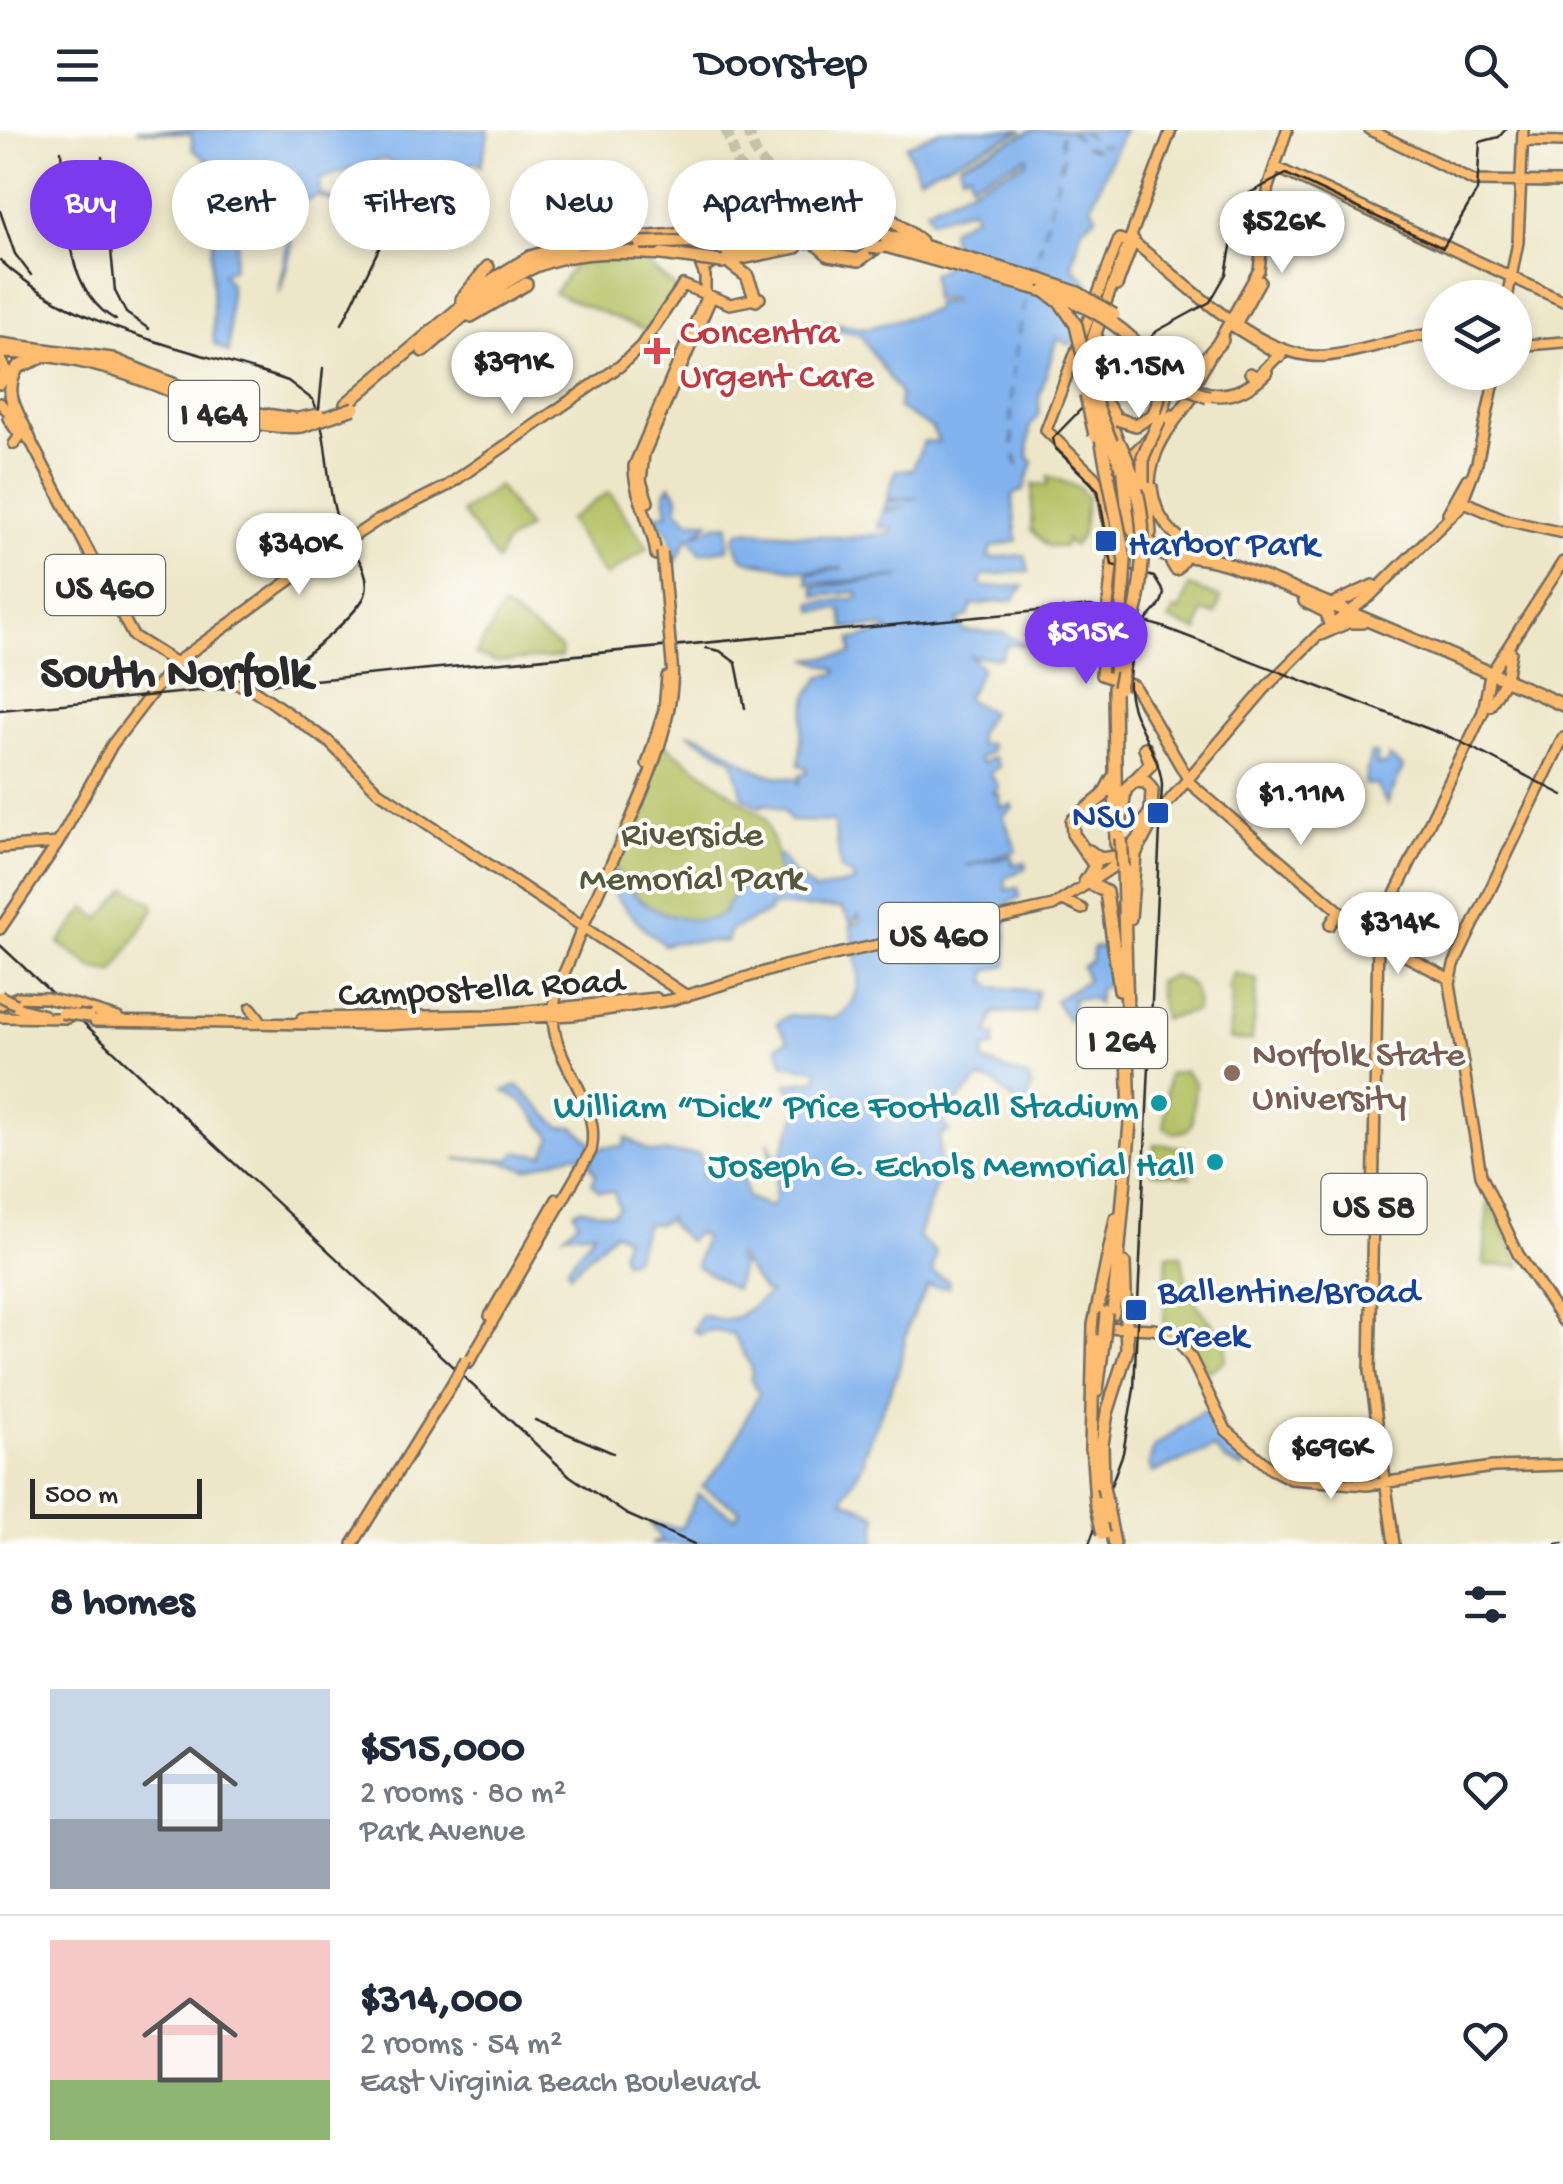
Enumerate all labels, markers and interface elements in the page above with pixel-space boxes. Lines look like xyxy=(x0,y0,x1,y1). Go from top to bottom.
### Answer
icon: menu xyxy=(50,38,105,93)
icon: search xyxy=(1458,38,1513,93)
text: Doorstep xyxy=(695,39,868,92)
chip: Buy xyxy=(30,160,152,250)
chip: Rent xyxy=(172,160,309,250)
chip: Filters xyxy=(329,160,490,250)
chip: New xyxy=(510,160,648,250)
chip: Apartment xyxy=(668,160,896,250)
pin: $526K xyxy=(1212,191,1352,276)
text: $526K xyxy=(1242,204,1322,242)
map controls xyxy=(1422,280,1532,390)
button: layers xyxy=(1422,280,1532,390)
place label: Concentra Urgent Care xyxy=(680,313,874,401)
pin: $391K xyxy=(442,332,582,417)
pin: $1.15M xyxy=(1058,336,1220,421)
marker: Concentra Urgent Care xyxy=(644,338,670,364)
text: $391K xyxy=(473,345,551,383)
text: $1.15M xyxy=(1094,349,1184,387)
road number: I 464 xyxy=(169,381,259,441)
pin: $340K xyxy=(229,513,369,598)
place label: Harbor Park xyxy=(1128,525,1322,569)
text: $340K xyxy=(258,526,340,564)
marker: Harbor Park xyxy=(1093,528,1119,554)
road number: US 460 xyxy=(45,555,165,615)
pin: $515K xyxy=(1016,602,1156,687)
text: $515K xyxy=(1047,615,1125,653)
district label: South Norfolk xyxy=(40,648,316,705)
pin: $1.11M xyxy=(1220,763,1382,848)
text: $1.11M xyxy=(1258,776,1344,814)
place label: NSU xyxy=(1072,797,1136,841)
marker: NSU xyxy=(1145,800,1171,826)
park label: Riverside Memorial Park xyxy=(579,815,808,903)
pin: $314K xyxy=(1328,892,1468,977)
road number: US 460 xyxy=(879,903,999,963)
text: $314K xyxy=(1360,905,1436,943)
street label: Campostella Road xyxy=(337,961,628,1020)
road number: I 264 xyxy=(1077,1008,1167,1068)
place label: Norfolk State University xyxy=(1252,1035,1465,1123)
marker: Norfolk State University xyxy=(1221,1062,1243,1084)
place label: William “Dick” Price Football Stadium xyxy=(553,1087,1139,1131)
marker: William “Dick” Price Football Stadium xyxy=(1148,1092,1170,1114)
place label: Joseph G. Echols Memorial Hall xyxy=(708,1146,1195,1190)
marker: Joseph G. Echols Memorial Hall xyxy=(1204,1151,1226,1173)
road number: US 58 xyxy=(1322,1174,1426,1234)
place label: Ballentine/Broad Creek xyxy=(1157,1272,1422,1360)
marker: Ballentine/Broad Creek xyxy=(1123,1297,1149,1323)
pin: $696K xyxy=(1261,1417,1401,1502)
text: $696K xyxy=(1291,1430,1371,1468)
scale bar xyxy=(30,1474,202,1518)
text: 500 m xyxy=(45,1480,118,1513)
icon: filters xyxy=(1458,1577,1513,1632)
text: 8 homes xyxy=(50,1580,194,1629)
text: $515,000 xyxy=(360,1727,525,1776)
icon: home xyxy=(130,1729,250,1849)
icon: heart xyxy=(1458,1762,1513,1817)
text: 2 rooms · 80 m² xyxy=(360,1776,566,1814)
text: Park Avenue xyxy=(360,1814,525,1852)
text: $314,000 xyxy=(360,1978,522,2027)
icon: home xyxy=(130,1980,250,2100)
icon: heart xyxy=(1458,2013,1513,2068)
text: 2 rooms · 54 m² xyxy=(360,2027,562,2065)
text: East Virginia Beach Boulevard xyxy=(360,2065,759,2103)

